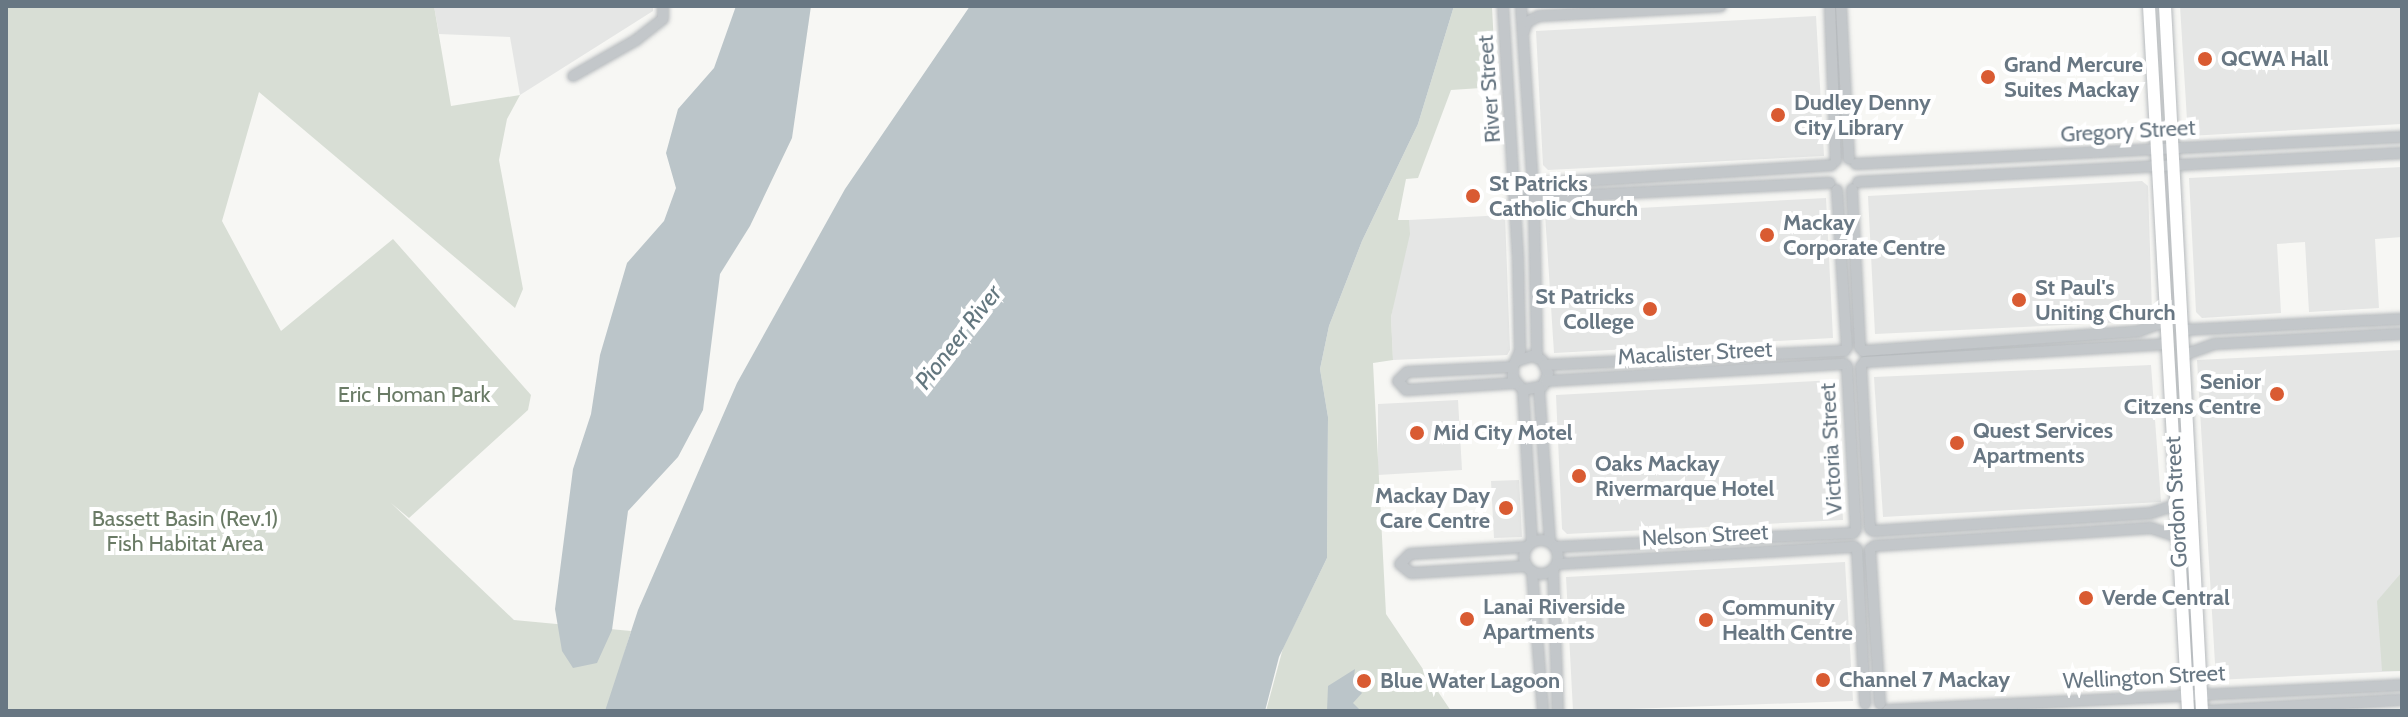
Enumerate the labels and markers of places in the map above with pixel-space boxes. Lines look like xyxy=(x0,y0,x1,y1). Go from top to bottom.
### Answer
place label: QCWA Hall xyxy=(2221,46,2329,72)
marker: QCWA Hall xyxy=(2196,50,2214,68)
place label: Grand Mercure Suites Mackay xyxy=(2004,51,2143,102)
marker: Grand Mercure Suites Mackay xyxy=(1979,68,1997,86)
place label: Dudley Denny City Library xyxy=(1794,89,1931,140)
marker: Dudley Denny City Library xyxy=(1769,106,1787,124)
place label: St Patricks Catholic Church xyxy=(1489,170,1638,222)
marker: St Patricks Catholic Church xyxy=(1464,187,1482,205)
place label: Mackay Corporate Centre xyxy=(1783,209,1945,260)
marker: Mackay Corporate Centre xyxy=(1758,226,1776,244)
place label: St Paul's Uniting Church xyxy=(2035,274,2176,326)
place label: St Patricks College xyxy=(1535,283,1634,334)
marker: St Paul's Uniting Church xyxy=(2010,291,2028,309)
marker: St Patricks College xyxy=(1641,300,1659,318)
place label: Senior Citzens Centre xyxy=(2124,368,2261,420)
marker: Senior Citzens Centre xyxy=(2268,385,2286,403)
place label: Quest Services Apartments xyxy=(1973,417,2113,468)
place label: Mid City Motel xyxy=(1433,420,1573,446)
marker: Mid City Motel xyxy=(1408,424,1426,442)
marker: Quest Services Apartments xyxy=(1948,434,1966,452)
place label: Oaks Mackay Rivermarque Hotel xyxy=(1595,450,1774,502)
marker: Oaks Mackay Rivermarque Hotel xyxy=(1570,467,1588,485)
place label: Mackay Day Care Centre xyxy=(1375,482,1490,534)
marker: Mackay Day Care Centre xyxy=(1497,499,1515,517)
place label: Verde Central xyxy=(2102,585,2230,611)
marker: Verde Central xyxy=(2077,589,2095,607)
place label: Lanai Riverside Apartments xyxy=(1483,593,1625,644)
place label: Community Health Centre xyxy=(1722,594,1853,646)
marker: Lanai Riverside Apartments xyxy=(1458,610,1476,628)
marker: Community Health Centre xyxy=(1697,611,1715,629)
place label: Channel 7 Mackay xyxy=(1839,667,2010,693)
place label: Blue Water Lagoon xyxy=(1380,668,1560,694)
marker: Channel 7 Mackay xyxy=(1814,671,1832,689)
marker: Blue Water Lagoon xyxy=(1355,672,1373,690)

